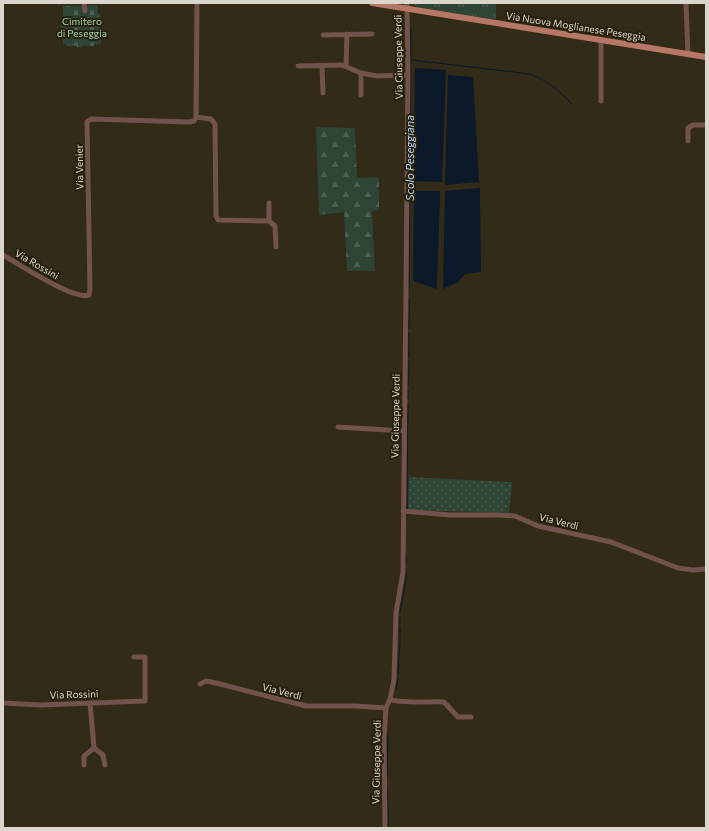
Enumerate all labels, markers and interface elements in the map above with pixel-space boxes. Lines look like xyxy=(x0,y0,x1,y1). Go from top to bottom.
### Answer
street label: Via Nuova Moglianese Peseggia xyxy=(505,9,647,43)
park label: Cimitero di Peseggia xyxy=(57,15,107,39)
street label: Via Giuseppe Verdi xyxy=(391,15,405,99)
water label: Scolo Peseggiana xyxy=(403,115,416,201)
street label: Via Venier xyxy=(73,144,85,190)
street label: Via Rossini xyxy=(13,247,61,281)
street label: Via Giuseppe Verdi xyxy=(388,374,402,458)
street label: Via Verdi xyxy=(538,510,580,532)
street label: Via Verdi xyxy=(261,680,303,702)
street label: Via Rossini xyxy=(49,687,99,701)
street label: Via Giuseppe Verdi xyxy=(369,720,383,804)

